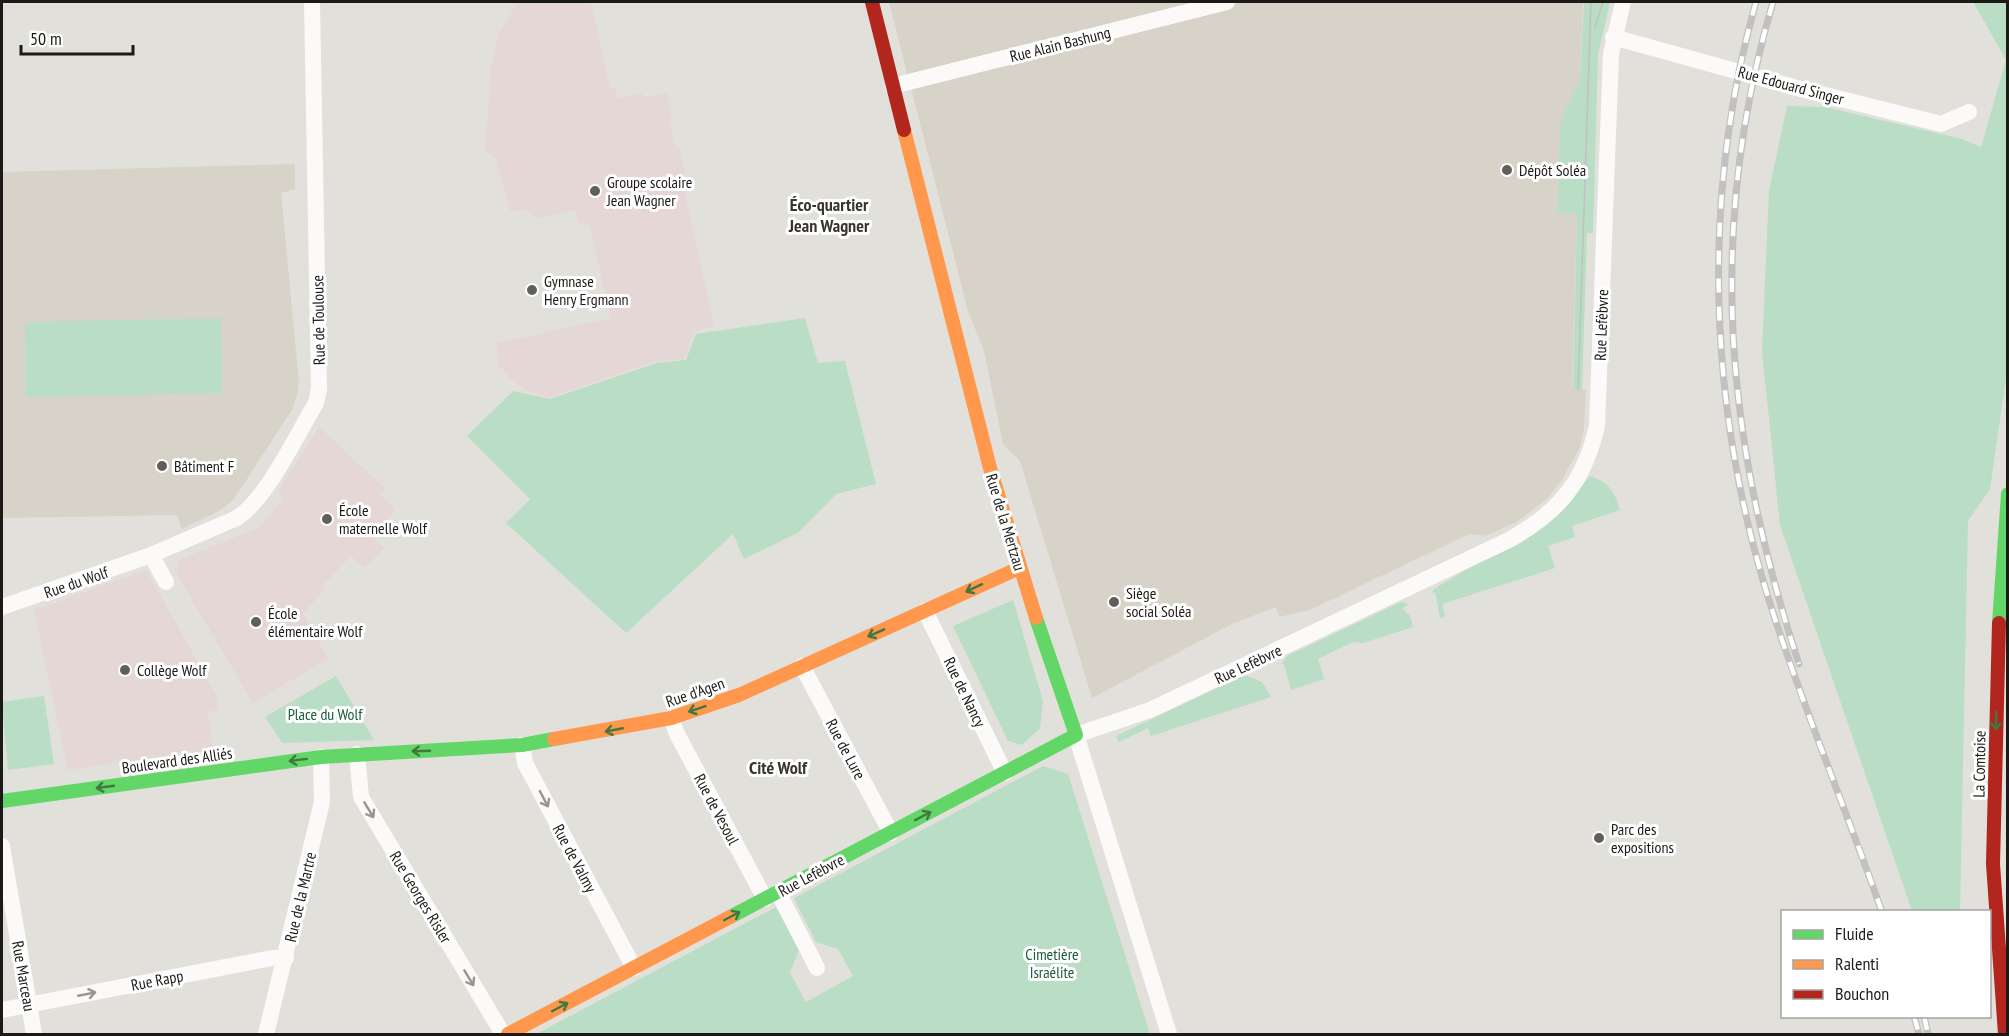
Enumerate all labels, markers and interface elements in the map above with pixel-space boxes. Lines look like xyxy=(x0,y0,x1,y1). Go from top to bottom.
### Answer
scale bar xyxy=(21,18,134,56)
street label: Rue Alain Bashung xyxy=(1008,22,1112,66)
text: 50 m xyxy=(30,27,62,50)
street label: Rue Edouard Singer xyxy=(1736,61,1847,109)
place label: Dépôt Soléa xyxy=(1519,160,1586,180)
marker: Dépôt Soléa xyxy=(1500,163,1514,177)
place label: Groupe scolaire Jean Wagner xyxy=(606,172,692,210)
marker: Groupe scolaire Jean Wagner xyxy=(588,184,602,198)
district label: Éco-quartier Jean Wagner xyxy=(788,193,870,237)
place label: Gymnase Henry Ergmann xyxy=(544,271,629,309)
street label: Rue de Toulouse xyxy=(307,275,329,365)
marker: Gymnase Henry Ergmann xyxy=(525,283,539,297)
street label: Rue Lefèbvre xyxy=(1590,289,1612,361)
place label: Bâtiment F xyxy=(174,456,234,476)
marker: Bâtiment F xyxy=(155,459,169,473)
street label: Rue de la Mertzau xyxy=(982,471,1030,573)
place label: École maternelle Wolf xyxy=(339,500,428,538)
marker: École maternelle Wolf xyxy=(320,512,334,526)
street label: Rue du Wolf xyxy=(41,561,112,602)
one-way arrow xyxy=(966,583,984,595)
place label: Siège social Soléa xyxy=(1126,583,1192,621)
marker: Siège social Soléa xyxy=(1107,595,1121,609)
place label: École élémentaire Wolf xyxy=(268,603,363,641)
marker: École élémentaire Wolf xyxy=(249,615,263,629)
one-way arrow xyxy=(867,628,885,639)
street label: Rue Lefèbvre xyxy=(1211,640,1285,688)
street label: Rue de Nancy xyxy=(940,654,990,730)
place label: Collège Wolf xyxy=(137,660,207,680)
marker: Collège Wolf xyxy=(118,663,132,677)
street label: Rue d'Agen xyxy=(663,673,727,711)
park label: Place du Wolf xyxy=(288,704,363,724)
one-way arrow xyxy=(688,705,706,716)
one-way arrow xyxy=(1990,710,2002,730)
street label: Rue de Lure xyxy=(822,715,870,783)
one-way arrow xyxy=(605,725,624,736)
street label: La Comtoise xyxy=(1968,730,1990,798)
street label: Boulevard des Alliés xyxy=(121,742,233,778)
one-way arrow xyxy=(411,745,431,756)
one-way arrow xyxy=(289,755,309,766)
district label: Cité Wolf xyxy=(749,756,808,779)
street label: Rue de Vesoul xyxy=(690,770,744,848)
one-way arrow xyxy=(96,781,116,792)
one-way arrow xyxy=(538,790,550,807)
one-way arrow xyxy=(363,801,375,818)
one-way arrow xyxy=(914,809,932,821)
place label: Parc des expositions xyxy=(1611,819,1674,857)
street label: Rue de Valmy xyxy=(549,820,601,896)
marker: Parc des expositions xyxy=(1592,831,1606,845)
street label: Rue Georges Risler xyxy=(386,847,457,947)
street label: Rue Lefèbvre xyxy=(775,849,847,901)
street label: Rue de la Martre xyxy=(280,850,320,944)
one-way arrow xyxy=(723,910,741,921)
legend xyxy=(1781,910,1991,1018)
text: Fluide xyxy=(1835,922,1874,945)
street label: Rue Marceau xyxy=(8,939,40,1013)
park label: Cimetière Israélite xyxy=(1025,944,1079,982)
text: Ralenti xyxy=(1835,952,1879,975)
street label: Rue Rapp xyxy=(129,965,185,995)
one-way arrow xyxy=(463,969,475,986)
text: Bouchon xyxy=(1835,982,1889,1005)
one-way arrow xyxy=(76,988,96,999)
one-way arrow xyxy=(550,1001,568,1012)

